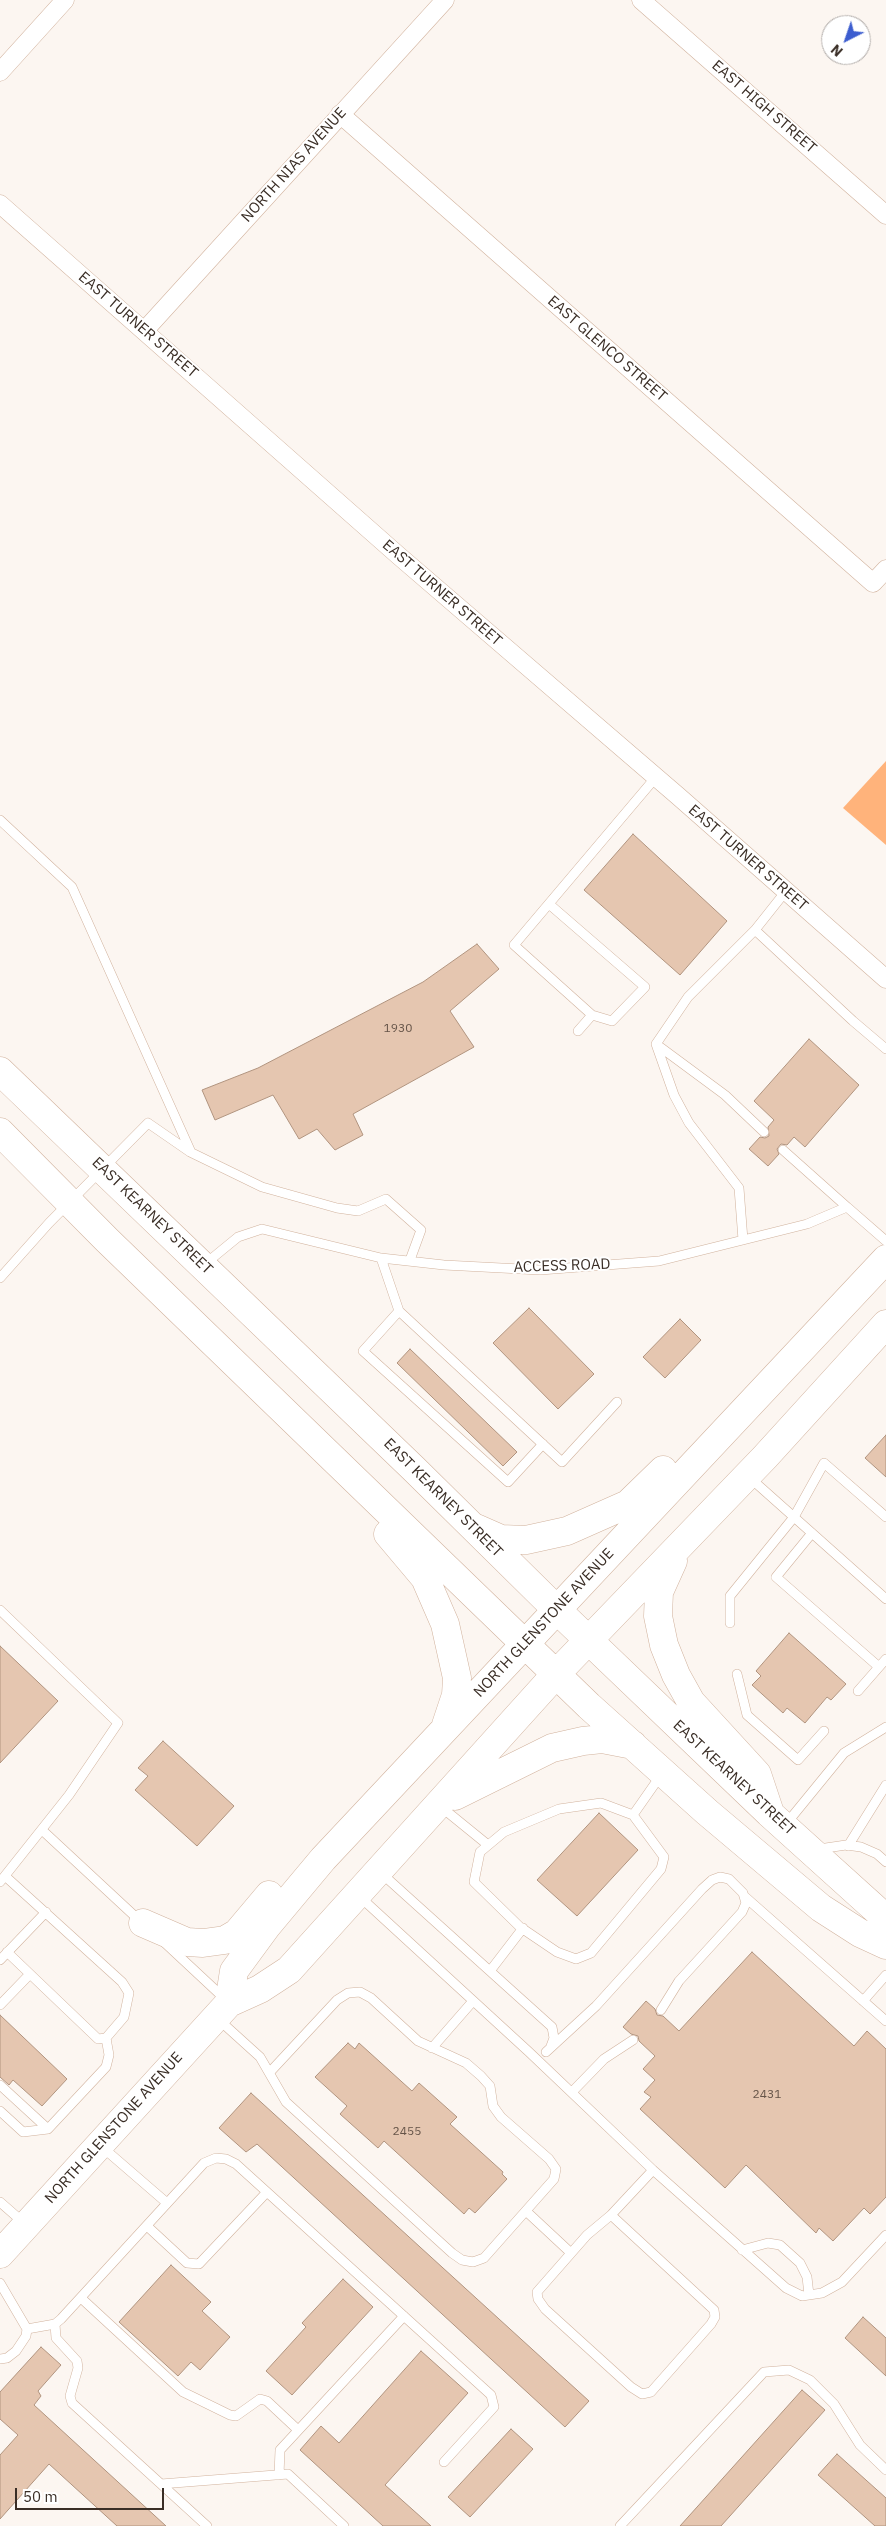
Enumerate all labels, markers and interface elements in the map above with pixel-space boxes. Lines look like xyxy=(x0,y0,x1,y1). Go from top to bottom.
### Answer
north arrow xyxy=(821,15,871,65)
text: N xyxy=(827,40,847,61)
street label: EAST HIGH STREET xyxy=(708,57,820,157)
street label: NORTH NIAS AVENUE xyxy=(238,104,350,226)
street label: EAST TURNER STREET xyxy=(75,268,201,382)
street label: EAST GLENCO STREET xyxy=(544,292,670,406)
street label: EAST TURNER STREET xyxy=(379,536,505,650)
street label: EAST TURNER STREET xyxy=(685,801,811,915)
house number: 1930 xyxy=(384,1022,412,1036)
street label: EAST KEARNEY STREET xyxy=(88,1154,216,1278)
street label: ACCESS ROAD xyxy=(513,1255,611,1277)
street label: EAST KEARNEY STREET xyxy=(380,1435,506,1561)
street label: NORTH GLENSTONE AVENUE xyxy=(470,1545,618,1701)
street label: EAST KEARNEY STREET xyxy=(669,1717,799,1839)
street label: NORTH GLENSTONE AVENUE xyxy=(41,2049,187,2207)
house number: 2431 xyxy=(753,2088,781,2102)
house number: 2455 xyxy=(393,2125,421,2139)
scale bar xyxy=(18,2478,166,2510)
text: 50 m xyxy=(23,2487,58,2506)

